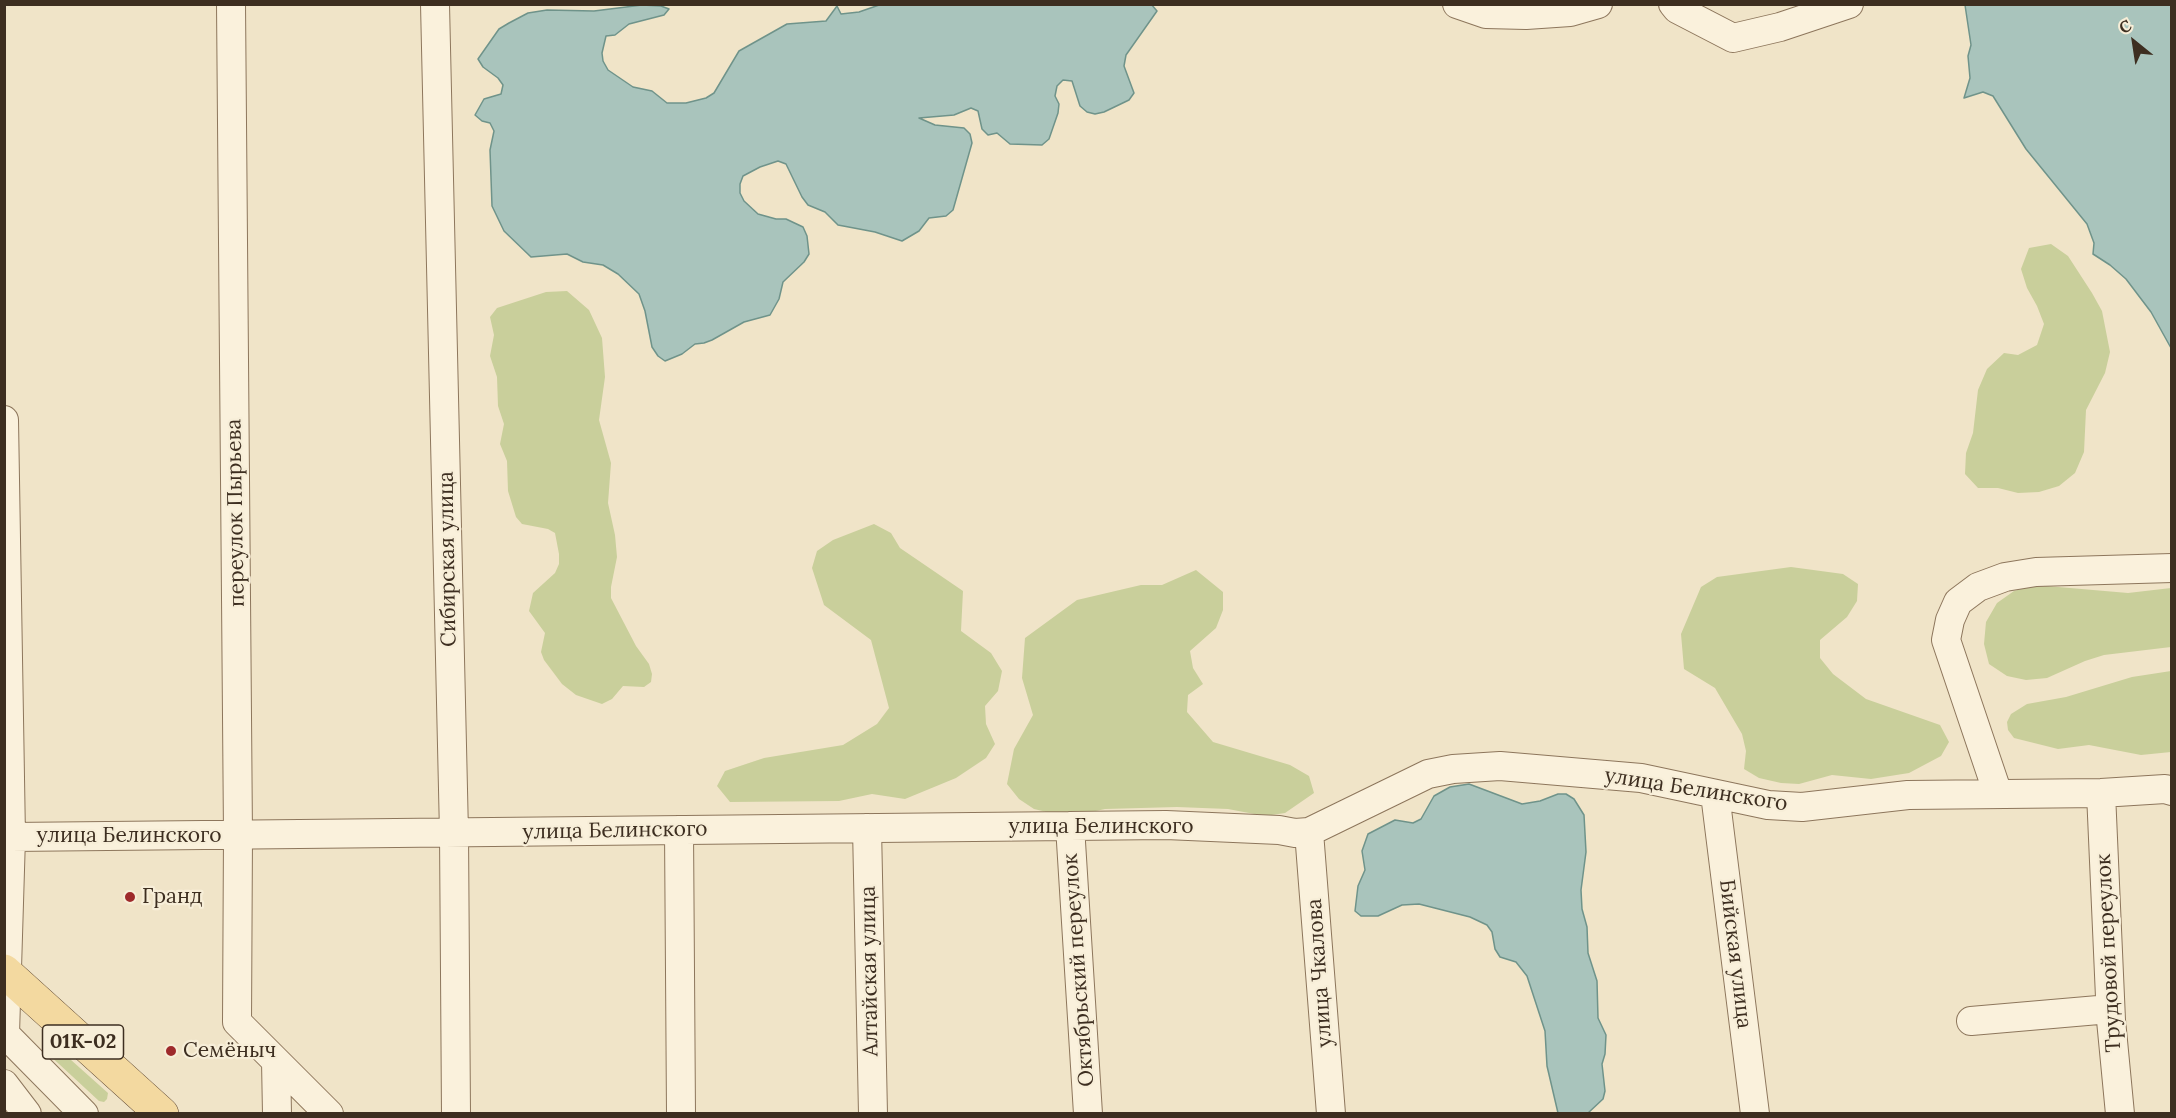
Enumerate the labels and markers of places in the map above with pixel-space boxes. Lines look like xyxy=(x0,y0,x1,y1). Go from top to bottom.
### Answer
place label: Гранд xyxy=(142,884,202,910)
marker: Гранд xyxy=(123,890,137,904)
place label: Семёныч xyxy=(183,1038,276,1064)
marker: Семёныч xyxy=(164,1044,178,1058)

